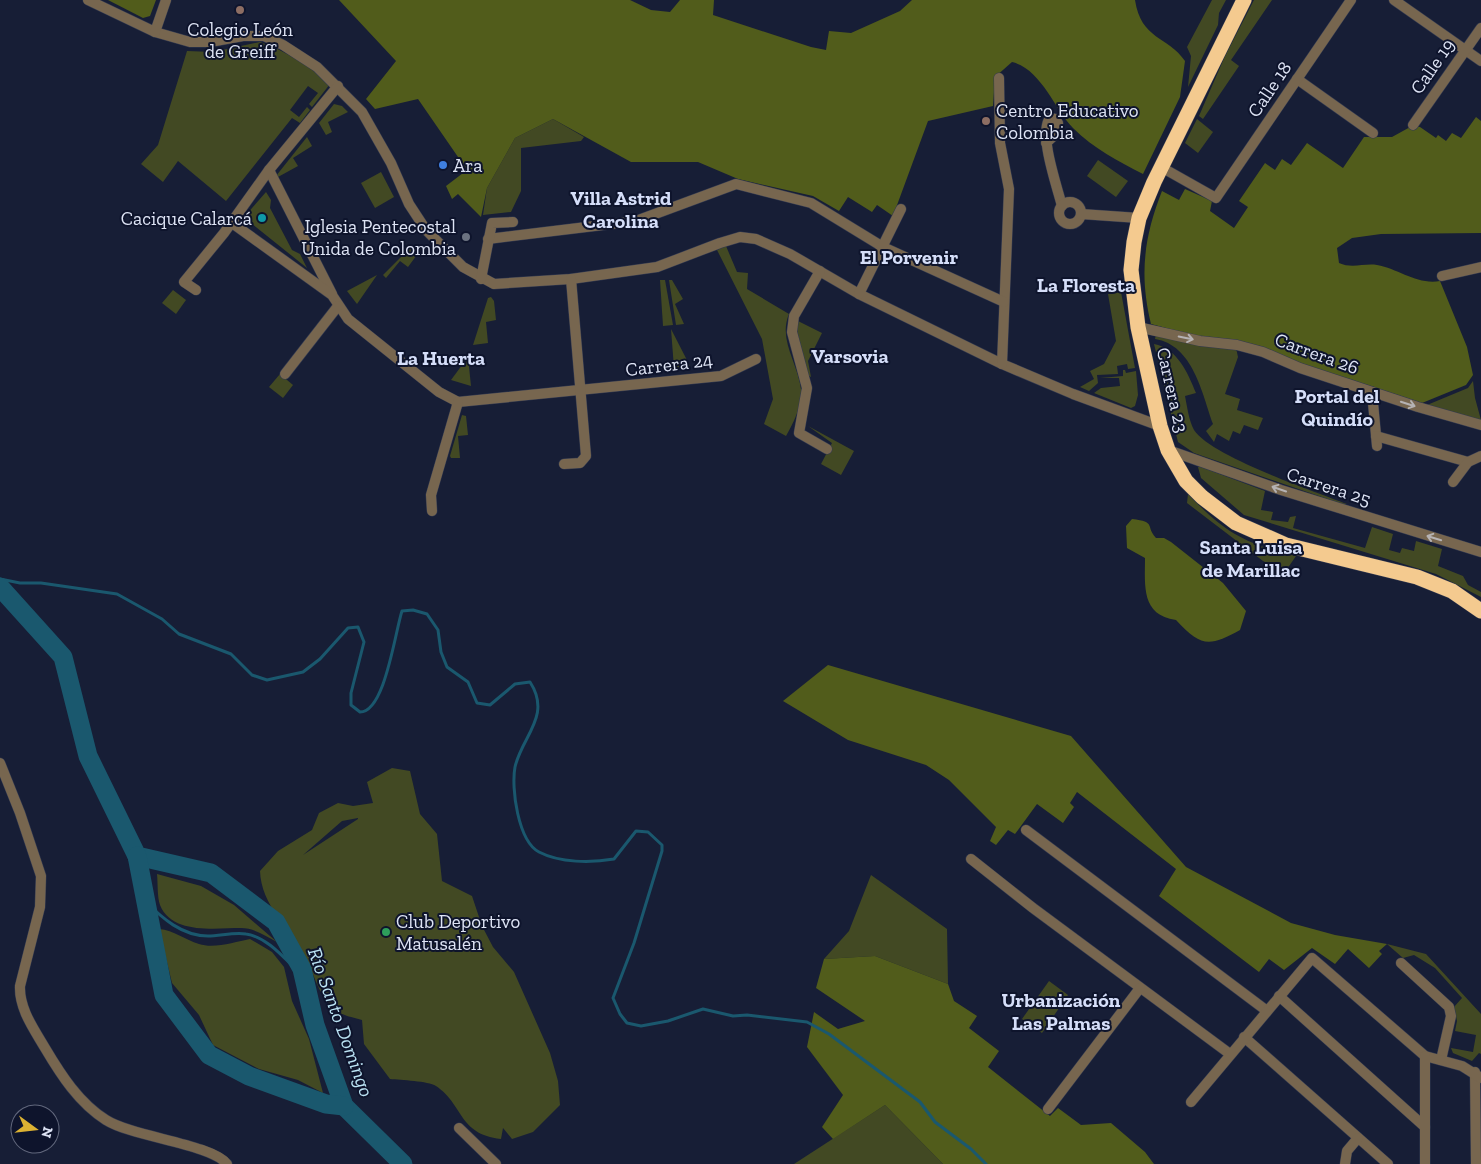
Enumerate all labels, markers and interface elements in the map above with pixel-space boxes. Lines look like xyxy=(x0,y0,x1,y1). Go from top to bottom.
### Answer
marker: Colegio León de Greiff xyxy=(234,4,246,16)
place label: Colegio León de Greiff xyxy=(187,18,293,63)
street label: Calle 19 xyxy=(1405,34,1460,98)
street label: Calle 18 xyxy=(1242,57,1296,122)
place label: Centro Educativo Colombia xyxy=(996,99,1139,144)
marker: Centro Educativo Colombia xyxy=(980,115,992,127)
place label: Ara xyxy=(453,154,482,177)
marker: Ara xyxy=(437,159,449,171)
district label: Villa Astrid Carolina xyxy=(571,186,672,233)
place label: Cacique Calarcá xyxy=(121,207,252,230)
marker: Cacique Calarcá xyxy=(256,212,268,224)
place label: Iglesia Pentecostal Unida de Colombia xyxy=(301,215,456,260)
marker: Iglesia Pentecostal Unida de Colombia xyxy=(460,231,472,243)
district label: El Porvenir xyxy=(860,245,959,269)
district label: La Floresta xyxy=(1037,273,1135,297)
street label: Carrera 26 xyxy=(1272,328,1362,379)
one-way arrow xyxy=(1178,334,1194,343)
district label: Varsovia xyxy=(811,344,889,368)
street label: Carrera 23 xyxy=(1152,345,1193,435)
district label: La Huerta xyxy=(397,346,485,370)
street label: Carrera 24 xyxy=(624,348,714,381)
district label: Portal del Quindío xyxy=(1294,384,1380,431)
one-way arrow xyxy=(1400,399,1416,409)
street label: Carrera 25 xyxy=(1284,462,1374,511)
one-way arrow xyxy=(1272,484,1288,493)
one-way arrow xyxy=(1427,532,1443,542)
district label: Santa Luisa de Marillac xyxy=(1200,535,1302,582)
place label: Club Deportivo Matusalén xyxy=(396,910,520,955)
marker: Club Deportivo Matusalén xyxy=(380,926,392,938)
water label: Río Santo Domingo xyxy=(303,944,379,1100)
district label: Urbanización Las Palmas xyxy=(1002,988,1121,1035)
north arrow xyxy=(10,1104,60,1154)
text: N xyxy=(37,1125,57,1140)

